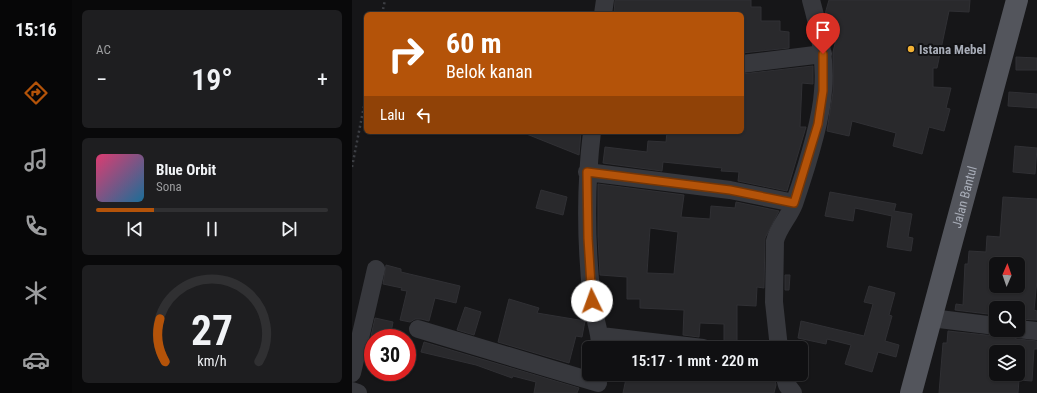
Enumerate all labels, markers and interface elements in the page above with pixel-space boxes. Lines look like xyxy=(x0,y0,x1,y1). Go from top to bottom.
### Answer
pin xyxy=(806,13,840,54)
text: 15:16 xyxy=(15,19,57,40)
icon: arrive xyxy=(812,19,834,41)
text: 60 m xyxy=(446,27,502,60)
icon: right xyxy=(380,28,432,80)
text: AC xyxy=(96,42,111,57)
place label: Istana Mebel xyxy=(919,42,986,57)
marker: Istana Mebel xyxy=(906,44,916,54)
text: Belok kanan xyxy=(446,61,532,82)
text: 19° xyxy=(191,62,233,97)
text: − xyxy=(96,67,107,92)
text: + xyxy=(317,67,328,92)
icon: directions xyxy=(22,79,50,107)
icon: left xyxy=(413,104,435,126)
text: Lalu xyxy=(380,106,405,124)
icon: music xyxy=(22,146,50,174)
text: Blue Orbit xyxy=(156,161,216,179)
street label: Jalan Bantul xyxy=(949,164,980,230)
text: Sona xyxy=(156,179,182,194)
icon: phone xyxy=(22,212,50,240)
icon: previous xyxy=(124,218,146,240)
icon: pause xyxy=(201,218,223,240)
icon: next xyxy=(278,218,300,240)
north arrow xyxy=(989,257,1025,293)
map controls xyxy=(989,257,1025,381)
icon: climate xyxy=(22,279,50,307)
position arrow xyxy=(571,280,613,322)
button: search xyxy=(989,301,1025,337)
text: 27 xyxy=(191,306,233,355)
speed limit sign: 30 xyxy=(364,329,416,381)
button: layers xyxy=(989,345,1025,381)
icon: car xyxy=(22,346,50,374)
text: 15:17 · 1 mnt · 220 m xyxy=(631,352,759,370)
text: km/h xyxy=(197,353,227,369)

